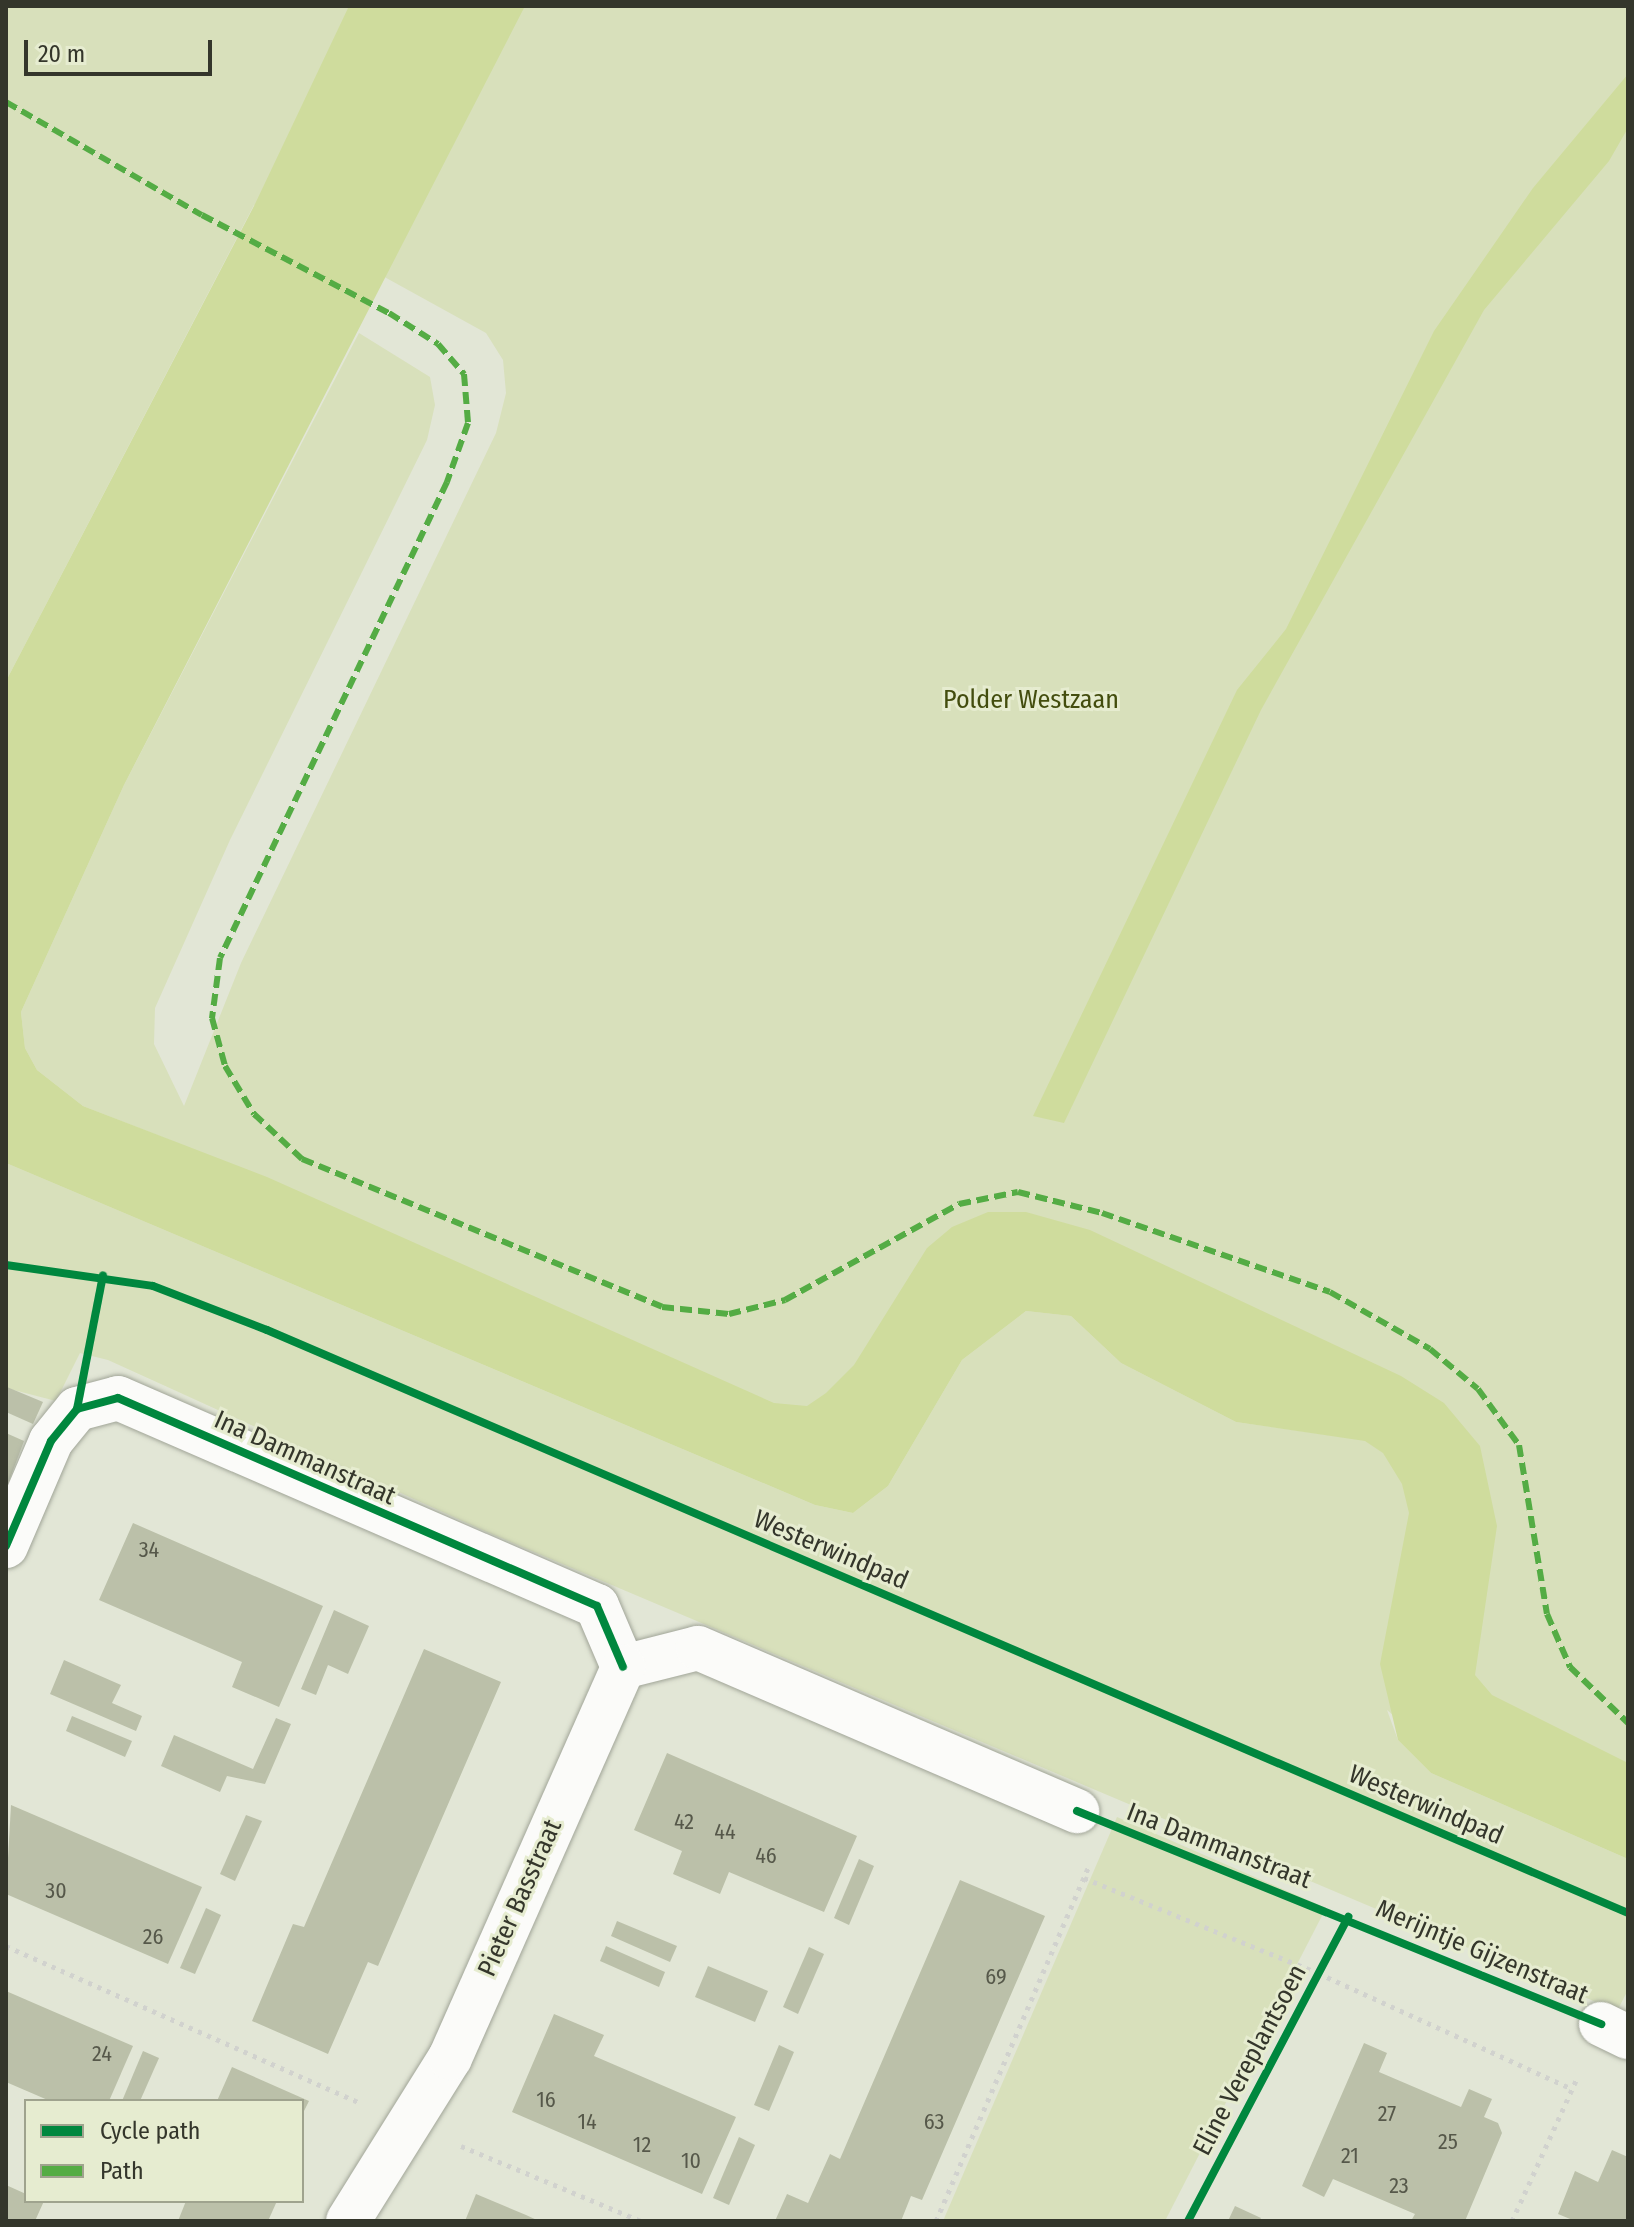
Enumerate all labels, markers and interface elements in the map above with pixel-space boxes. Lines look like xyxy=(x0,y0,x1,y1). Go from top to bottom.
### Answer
scale bar xyxy=(28,24,216,74)
text: 20 m xyxy=(38,40,85,68)
park label: Polder Westzaan xyxy=(943,684,1119,716)
street label: Ina Dammanstraat xyxy=(210,1404,400,1512)
street label: Westerwindpad xyxy=(749,1503,913,1597)
house number: 34 xyxy=(139,1537,159,1563)
street label: Westerwindpad xyxy=(1344,1758,1508,1852)
street label: Ina Dammanstraat xyxy=(1122,1796,1316,1896)
house number: 42 xyxy=(674,1809,694,1835)
street label: Pieter Basstraat xyxy=(471,1815,569,1981)
house number: 44 xyxy=(714,1819,736,1845)
house number: 46 xyxy=(755,1843,777,1869)
house number: 30 xyxy=(45,1878,67,1904)
street label: Merijntje Gijzenstraat xyxy=(1371,1893,1593,2011)
house number: 26 xyxy=(143,1924,163,1950)
street label: Eline Vereplantsoen xyxy=(1187,1959,1313,2161)
house number: 69 xyxy=(985,1964,1007,1990)
house number: 24 xyxy=(92,2041,112,2067)
house number: 16 xyxy=(536,2087,556,2113)
legend xyxy=(24,2099,304,2203)
house number: 27 xyxy=(1378,2101,1396,2127)
house number: 14 xyxy=(577,2109,597,2135)
house number: 63 xyxy=(924,2109,944,2135)
text: Cycle path xyxy=(100,2117,200,2145)
house number: 25 xyxy=(1438,2129,1458,2155)
house number: 12 xyxy=(633,2132,651,2158)
house number: 21 xyxy=(1341,2143,1359,2169)
house number: 10 xyxy=(681,2148,701,2174)
text: Path xyxy=(100,2157,144,2185)
house number: 23 xyxy=(1389,2173,1409,2199)

